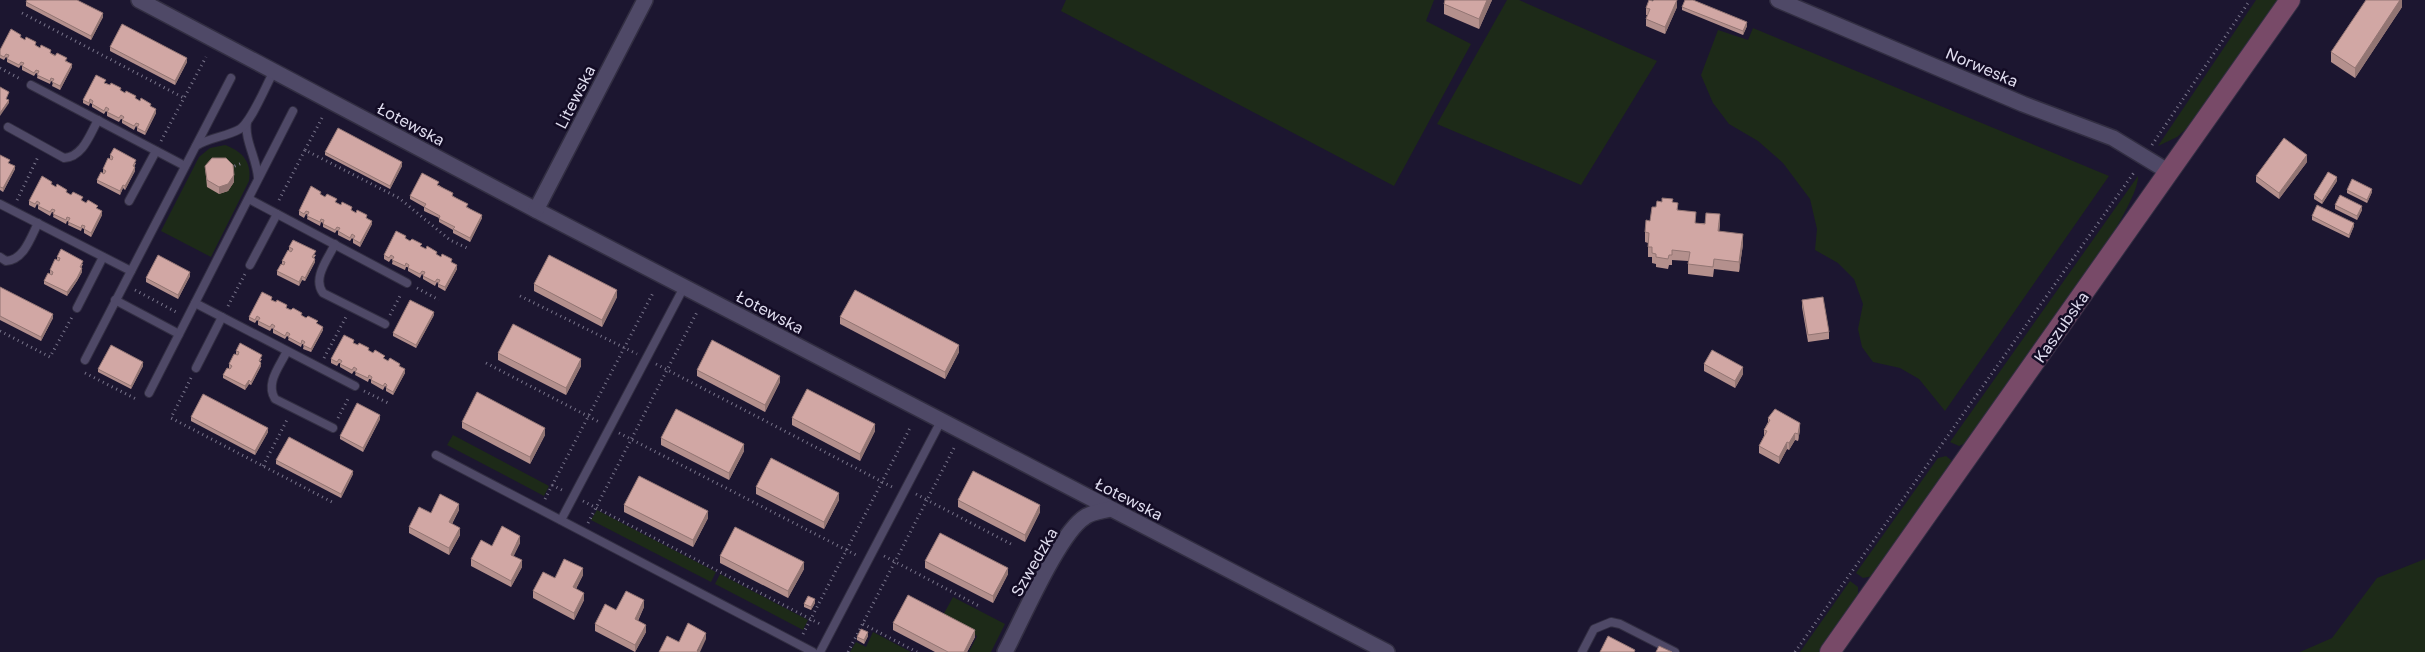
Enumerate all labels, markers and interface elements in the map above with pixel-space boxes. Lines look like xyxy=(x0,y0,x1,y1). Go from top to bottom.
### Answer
street label: Norweska xyxy=(1943,43,2021,91)
street label: Litewska xyxy=(551,62,599,132)
street label: Łotewska xyxy=(374,98,448,150)
street label: Łotewska xyxy=(733,286,807,338)
street label: Kaszubska xyxy=(2029,287,2093,367)
street label: Łotewska xyxy=(1092,473,1166,525)
street label: Szwedzka xyxy=(1006,524,1062,600)

